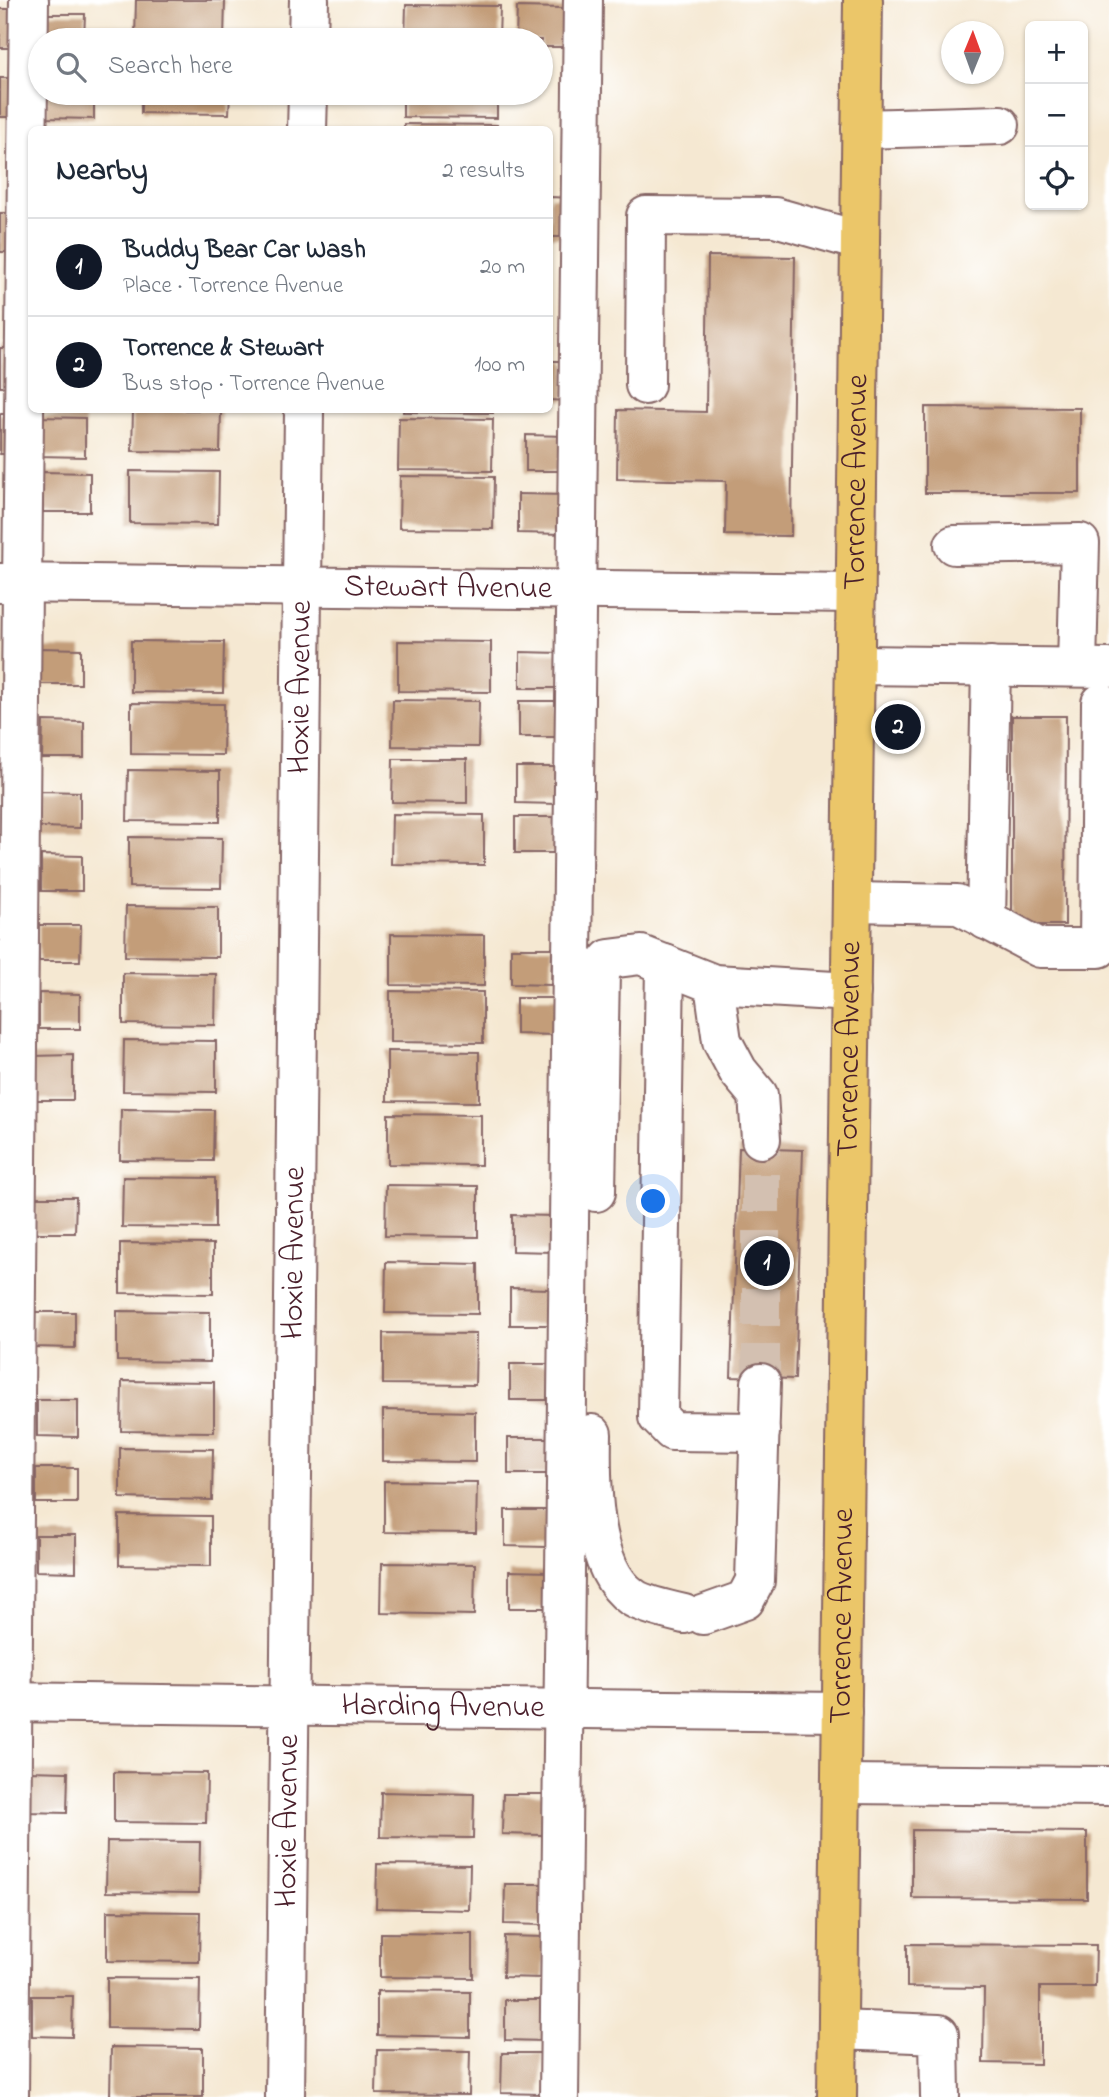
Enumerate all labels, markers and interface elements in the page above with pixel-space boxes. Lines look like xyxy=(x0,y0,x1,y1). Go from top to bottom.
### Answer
north arrow xyxy=(941,21,1004,84)
map controls xyxy=(1025,21,1088,210)
button: + xyxy=(1025,21,1088,84)
search box xyxy=(28,28,553,105)
icon: search xyxy=(52,48,90,86)
text: Search here xyxy=(108,48,233,86)
button: − xyxy=(1025,84,1088,147)
button: locate xyxy=(1025,147,1088,210)
text: Nearby xyxy=(56,150,148,194)
text: 2 results xyxy=(442,155,525,188)
text: Buddy Bear Car Wash xyxy=(123,232,366,270)
text: 1 xyxy=(75,251,83,284)
text: 20 m xyxy=(480,251,525,284)
text: Place · Torrence Avenue xyxy=(123,270,343,303)
text: Torrence & Stewart xyxy=(123,330,324,368)
text: 2 xyxy=(73,349,85,382)
text: 100 m xyxy=(474,349,525,382)
text: Bus stop · Torrence Avenue xyxy=(123,368,385,401)
street label: Torrence Avenue xyxy=(832,373,882,590)
street label: Stewart Avenue xyxy=(344,564,553,613)
street label: Hoxie Avenue xyxy=(276,599,325,774)
pin: 2 xyxy=(875,701,921,753)
street label: Torrence Avenue xyxy=(825,940,875,1157)
street label: Hoxie Avenue xyxy=(270,1165,319,1340)
your location xyxy=(636,1184,670,1218)
pin: 1 xyxy=(744,1237,790,1289)
street label: Torrence Avenue xyxy=(818,1507,868,1724)
street label: Harding Avenue xyxy=(341,1683,546,1732)
street label: Hoxie Avenue xyxy=(264,1733,313,1908)

